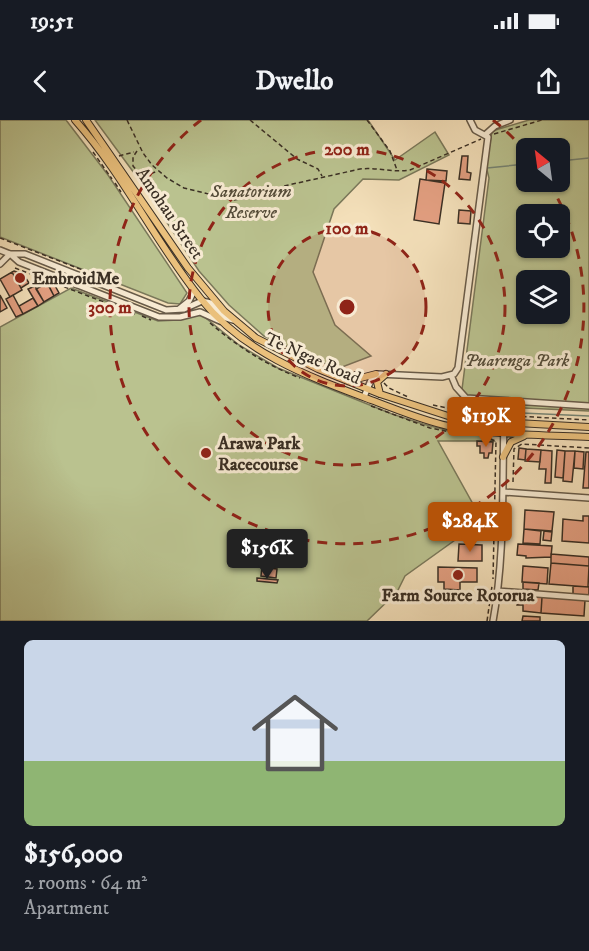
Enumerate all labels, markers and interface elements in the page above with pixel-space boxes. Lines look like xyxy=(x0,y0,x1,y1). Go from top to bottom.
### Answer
text: 19:51 xyxy=(30,8,74,35)
text: Dwello xyxy=(256,64,333,98)
icon: back xyxy=(24,65,57,98)
icon: share xyxy=(532,65,565,98)
north arrow xyxy=(516,138,570,192)
map controls xyxy=(516,138,570,324)
text: 200 m xyxy=(324,139,370,161)
street label: Amohau Street xyxy=(130,164,208,264)
park label: Sanatorium Reserve xyxy=(209,181,292,224)
button: locate xyxy=(516,204,570,258)
text: 100 m xyxy=(325,218,369,240)
place label: EmbroidMe xyxy=(32,268,120,290)
button: layers xyxy=(516,270,570,324)
marker: EmbroidMe xyxy=(13,271,27,285)
text: 300 m xyxy=(88,297,132,319)
centre of rings xyxy=(337,297,357,317)
street label: Te Ngae Road xyxy=(261,328,364,390)
park label: Puarenga Park xyxy=(465,350,570,372)
pin: $119K xyxy=(444,397,528,448)
text: $119K xyxy=(461,404,511,429)
place label: Arawa Park Racecourse xyxy=(217,433,301,476)
marker: Arawa Park Racecourse xyxy=(199,446,213,460)
pin: $284K xyxy=(428,502,512,553)
text: $284K xyxy=(442,509,498,534)
pin: $156K xyxy=(225,529,309,580)
text: $156K xyxy=(241,536,293,561)
marker: Farm Source Rotorua xyxy=(451,568,465,582)
place label: Farm Source Rotorua xyxy=(382,585,535,607)
icon: home xyxy=(241,679,349,787)
text: $156,000 xyxy=(24,838,123,871)
text: 2 rooms · 64 m² xyxy=(24,871,147,896)
text: Apartment xyxy=(24,896,109,921)

